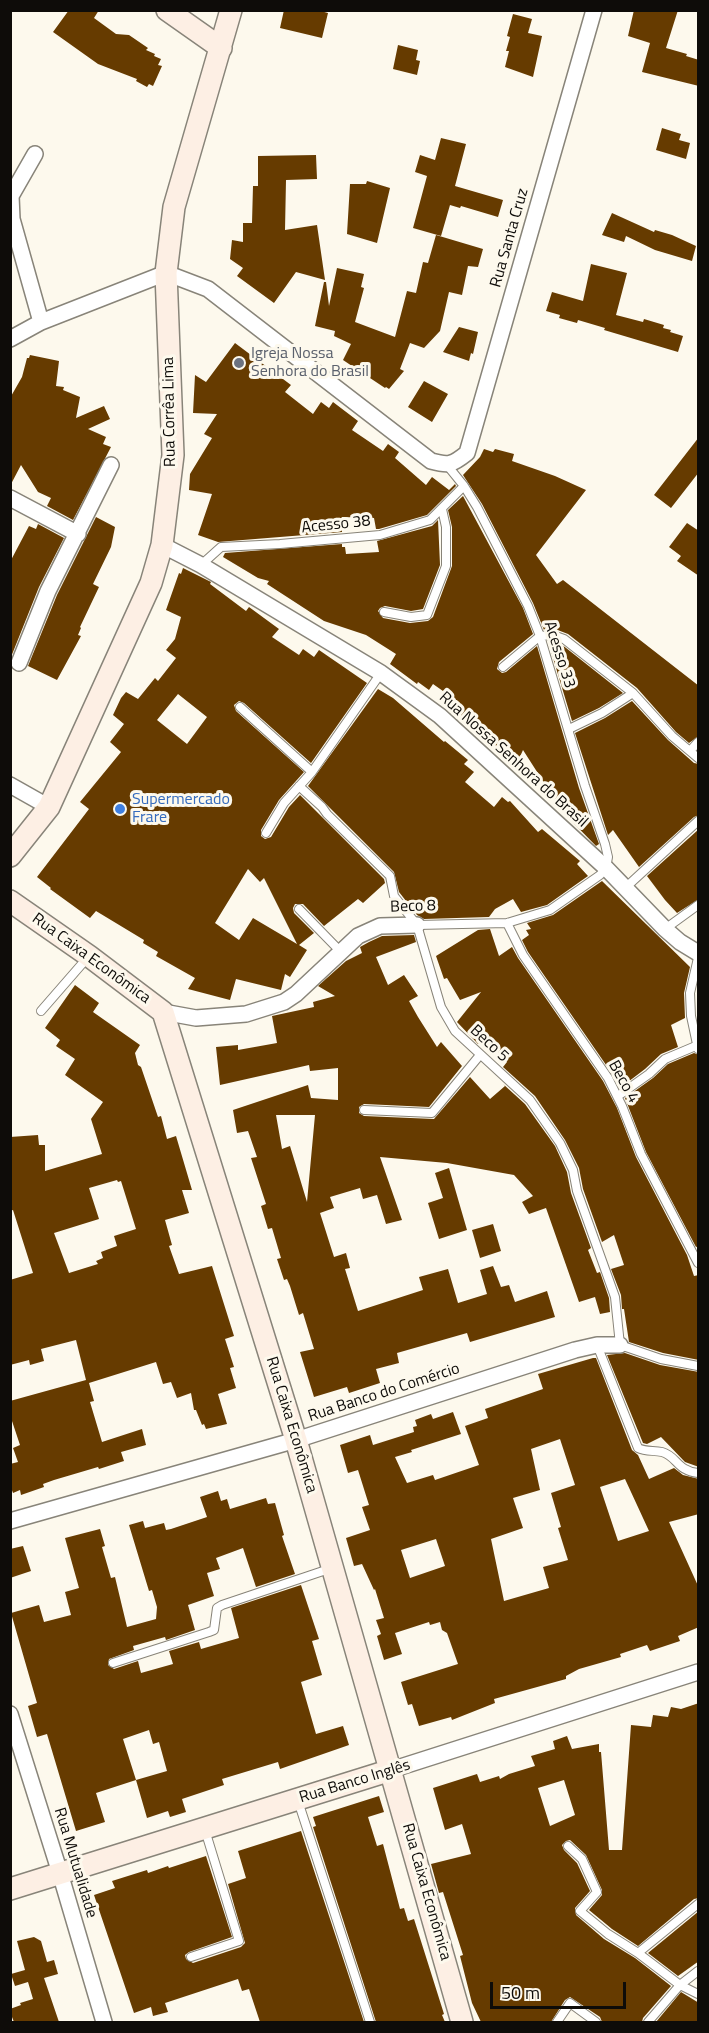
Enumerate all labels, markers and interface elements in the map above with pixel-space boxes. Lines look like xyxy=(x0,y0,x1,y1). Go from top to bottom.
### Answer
street label: Rua Santa Cruz xyxy=(487,186,533,290)
place label: Igreja Nossa Senhora do Brasil xyxy=(251,344,369,382)
marker: Igreja Nossa Senhora do Brasil xyxy=(232,356,246,370)
street label: Rua Corrêa Lima xyxy=(159,357,181,467)
street label: Acesso 38 xyxy=(301,512,371,538)
street label: Acesso 33 xyxy=(539,619,579,691)
street label: Rua Nossa Senhora do Brasil xyxy=(435,688,591,832)
place label: Supermercado Frare xyxy=(132,790,230,828)
marker: Supermercado Frare xyxy=(113,802,127,816)
street label: Beco 8 xyxy=(390,897,436,917)
street label: Rua Caixa Econômica xyxy=(28,910,154,1008)
street label: Beco 5 xyxy=(466,1021,512,1067)
street label: Beco 4 xyxy=(604,1057,642,1107)
street label: Rua Caixa Econômica xyxy=(261,1354,321,1496)
street label: Rua Banco do Comércio xyxy=(306,1359,462,1427)
street label: Rua Banco Inglês xyxy=(297,1756,413,1808)
street label: Rua Mutualidade xyxy=(49,1806,101,1920)
street label: Rua Caixa Econômica xyxy=(397,1821,455,1963)
scale bar xyxy=(493,1970,630,2008)
text: 50 m xyxy=(501,1979,540,2006)

